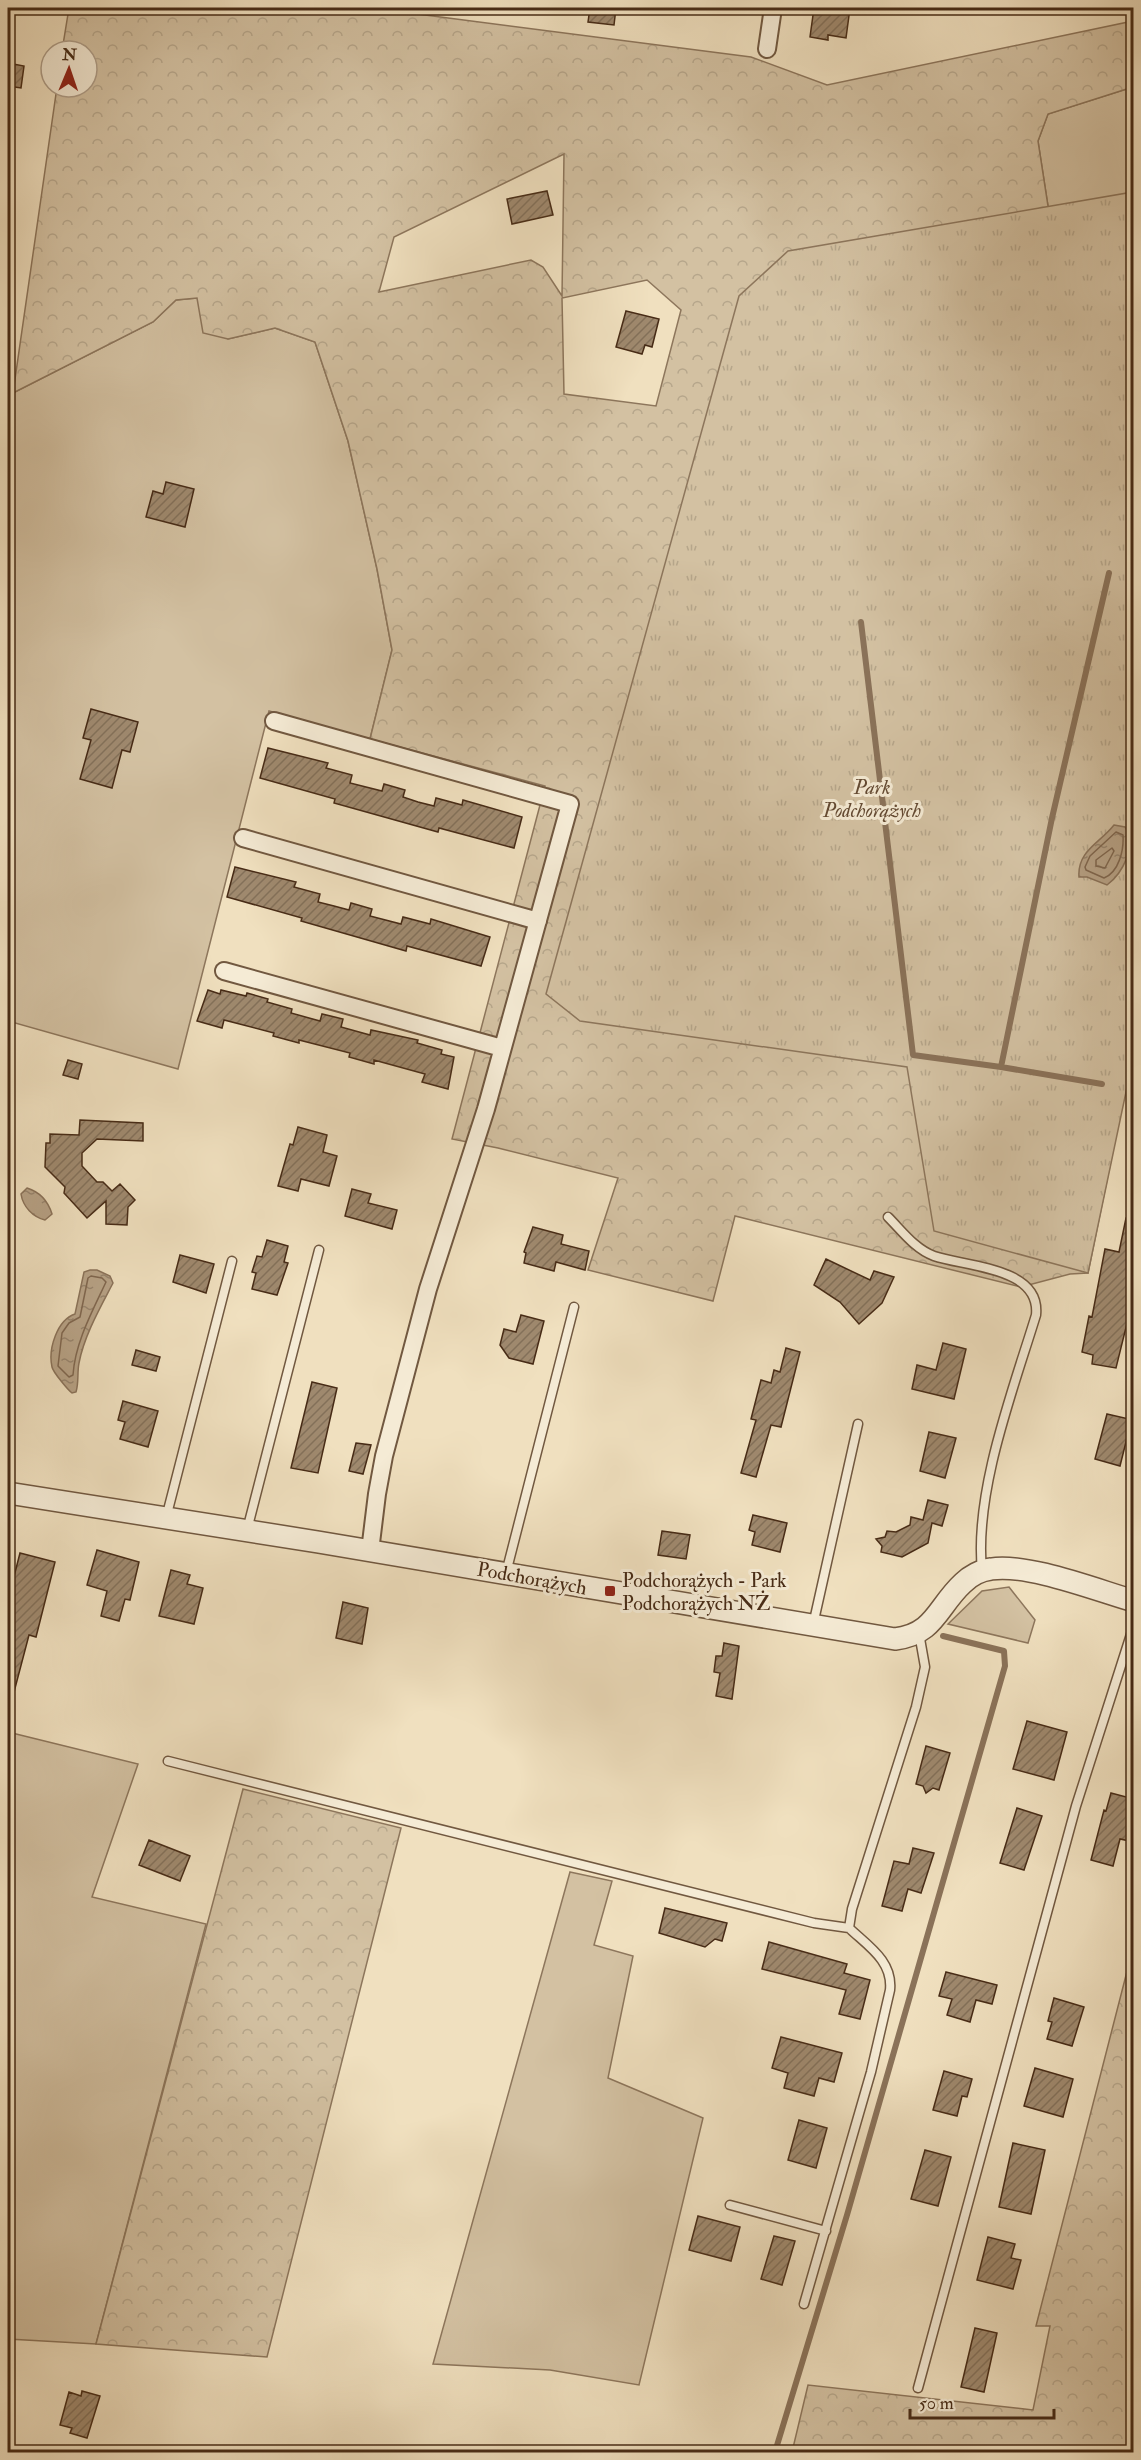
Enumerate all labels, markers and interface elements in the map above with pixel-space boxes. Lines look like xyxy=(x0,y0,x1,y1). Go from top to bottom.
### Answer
north arrow xyxy=(39,39,99,99)
text: N xyxy=(61,45,78,65)
park label: Park Podchorążych xyxy=(822,775,921,823)
street label: Podchorążych xyxy=(475,1557,589,1601)
place label: Podchorążych - Park Podchorążych NŻ xyxy=(622,1568,787,1616)
marker: Podchorążych - Park Podchorążych NŻ xyxy=(603,1584,617,1598)
scale bar xyxy=(910,2382,1054,2420)
text: 50 m xyxy=(919,2392,954,2415)

